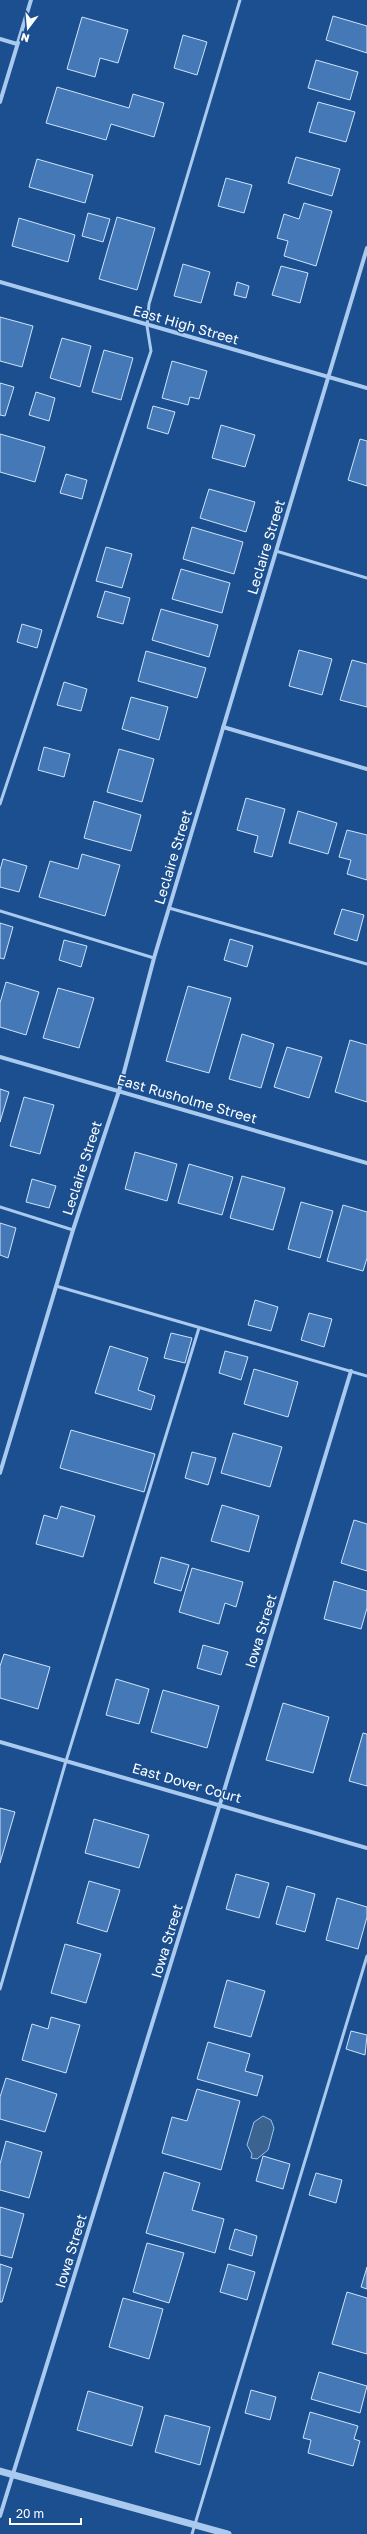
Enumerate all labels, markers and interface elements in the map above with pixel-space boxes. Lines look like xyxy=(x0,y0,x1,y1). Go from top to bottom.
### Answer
north arrow xyxy=(8,8,48,48)
text: N xyxy=(19,31,31,45)
street label: East High Street xyxy=(131,301,241,348)
street label: Leclaire Street xyxy=(243,497,288,596)
street label: Leclaire Street xyxy=(150,807,195,906)
street label: East Rusholme Street xyxy=(115,1070,259,1127)
street label: Leclaire Street xyxy=(58,1119,105,1217)
street label: Iowa Street xyxy=(241,1592,280,1670)
street label: East Dover Court xyxy=(130,1759,244,1806)
street label: Iowa Street xyxy=(147,1902,186,1980)
street label: Iowa Street xyxy=(51,2212,90,2290)
scale bar xyxy=(10,2500,81,2526)
text: 20 m xyxy=(16,2506,44,2521)

